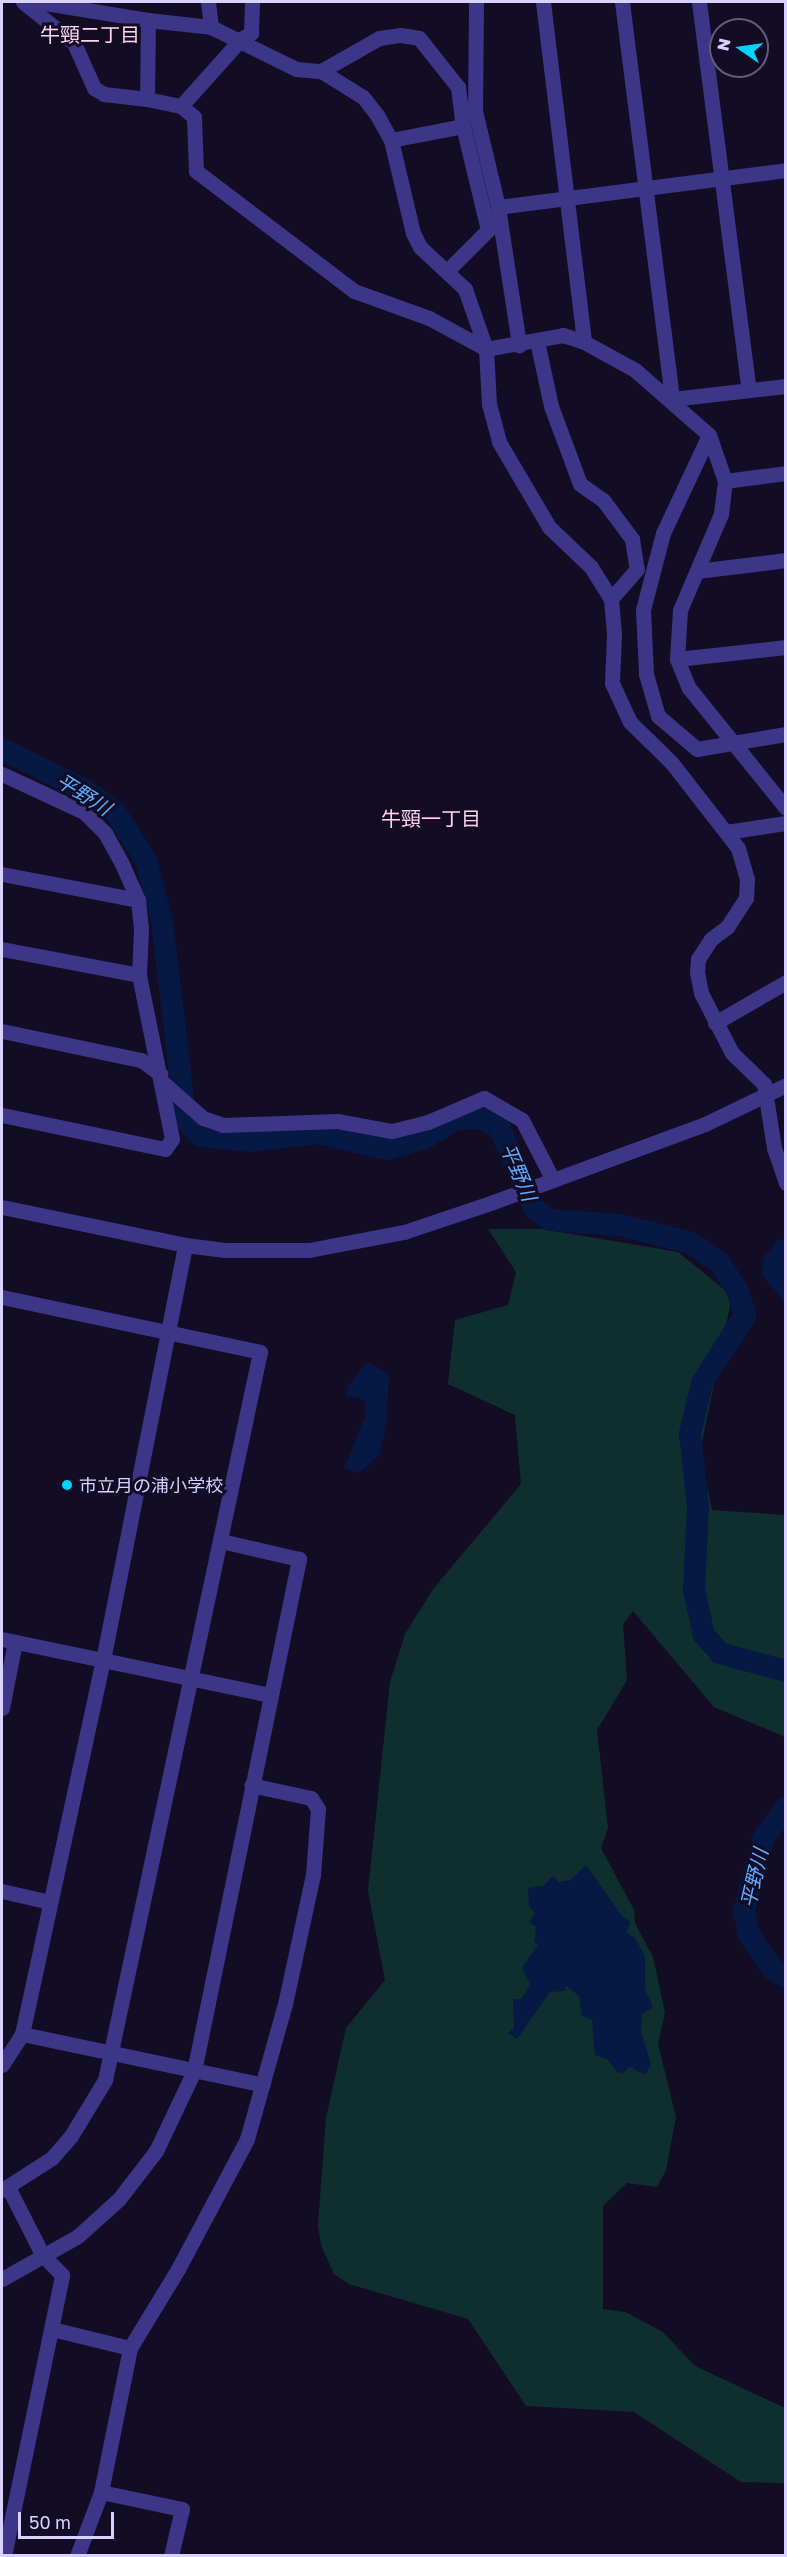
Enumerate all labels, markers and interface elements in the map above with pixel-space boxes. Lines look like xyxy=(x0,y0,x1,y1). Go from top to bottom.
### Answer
north arrow xyxy=(709,18,769,78)
district label: 牛頸二丁目 xyxy=(40,22,140,46)
text: N xyxy=(712,36,735,53)
water label: 平野川 xyxy=(52,768,116,820)
district label: 牛頸一丁目 xyxy=(381,806,481,830)
water label: 平野川 xyxy=(496,1140,542,1204)
place label: 市立月の浦小学校 xyxy=(79,1474,223,1496)
marker: 市立月の浦小学校 xyxy=(60,1478,74,1492)
water label: 平野川 xyxy=(736,1846,772,1910)
scale bar xyxy=(21,2500,117,2538)
text: 50 m xyxy=(29,2511,71,2533)

